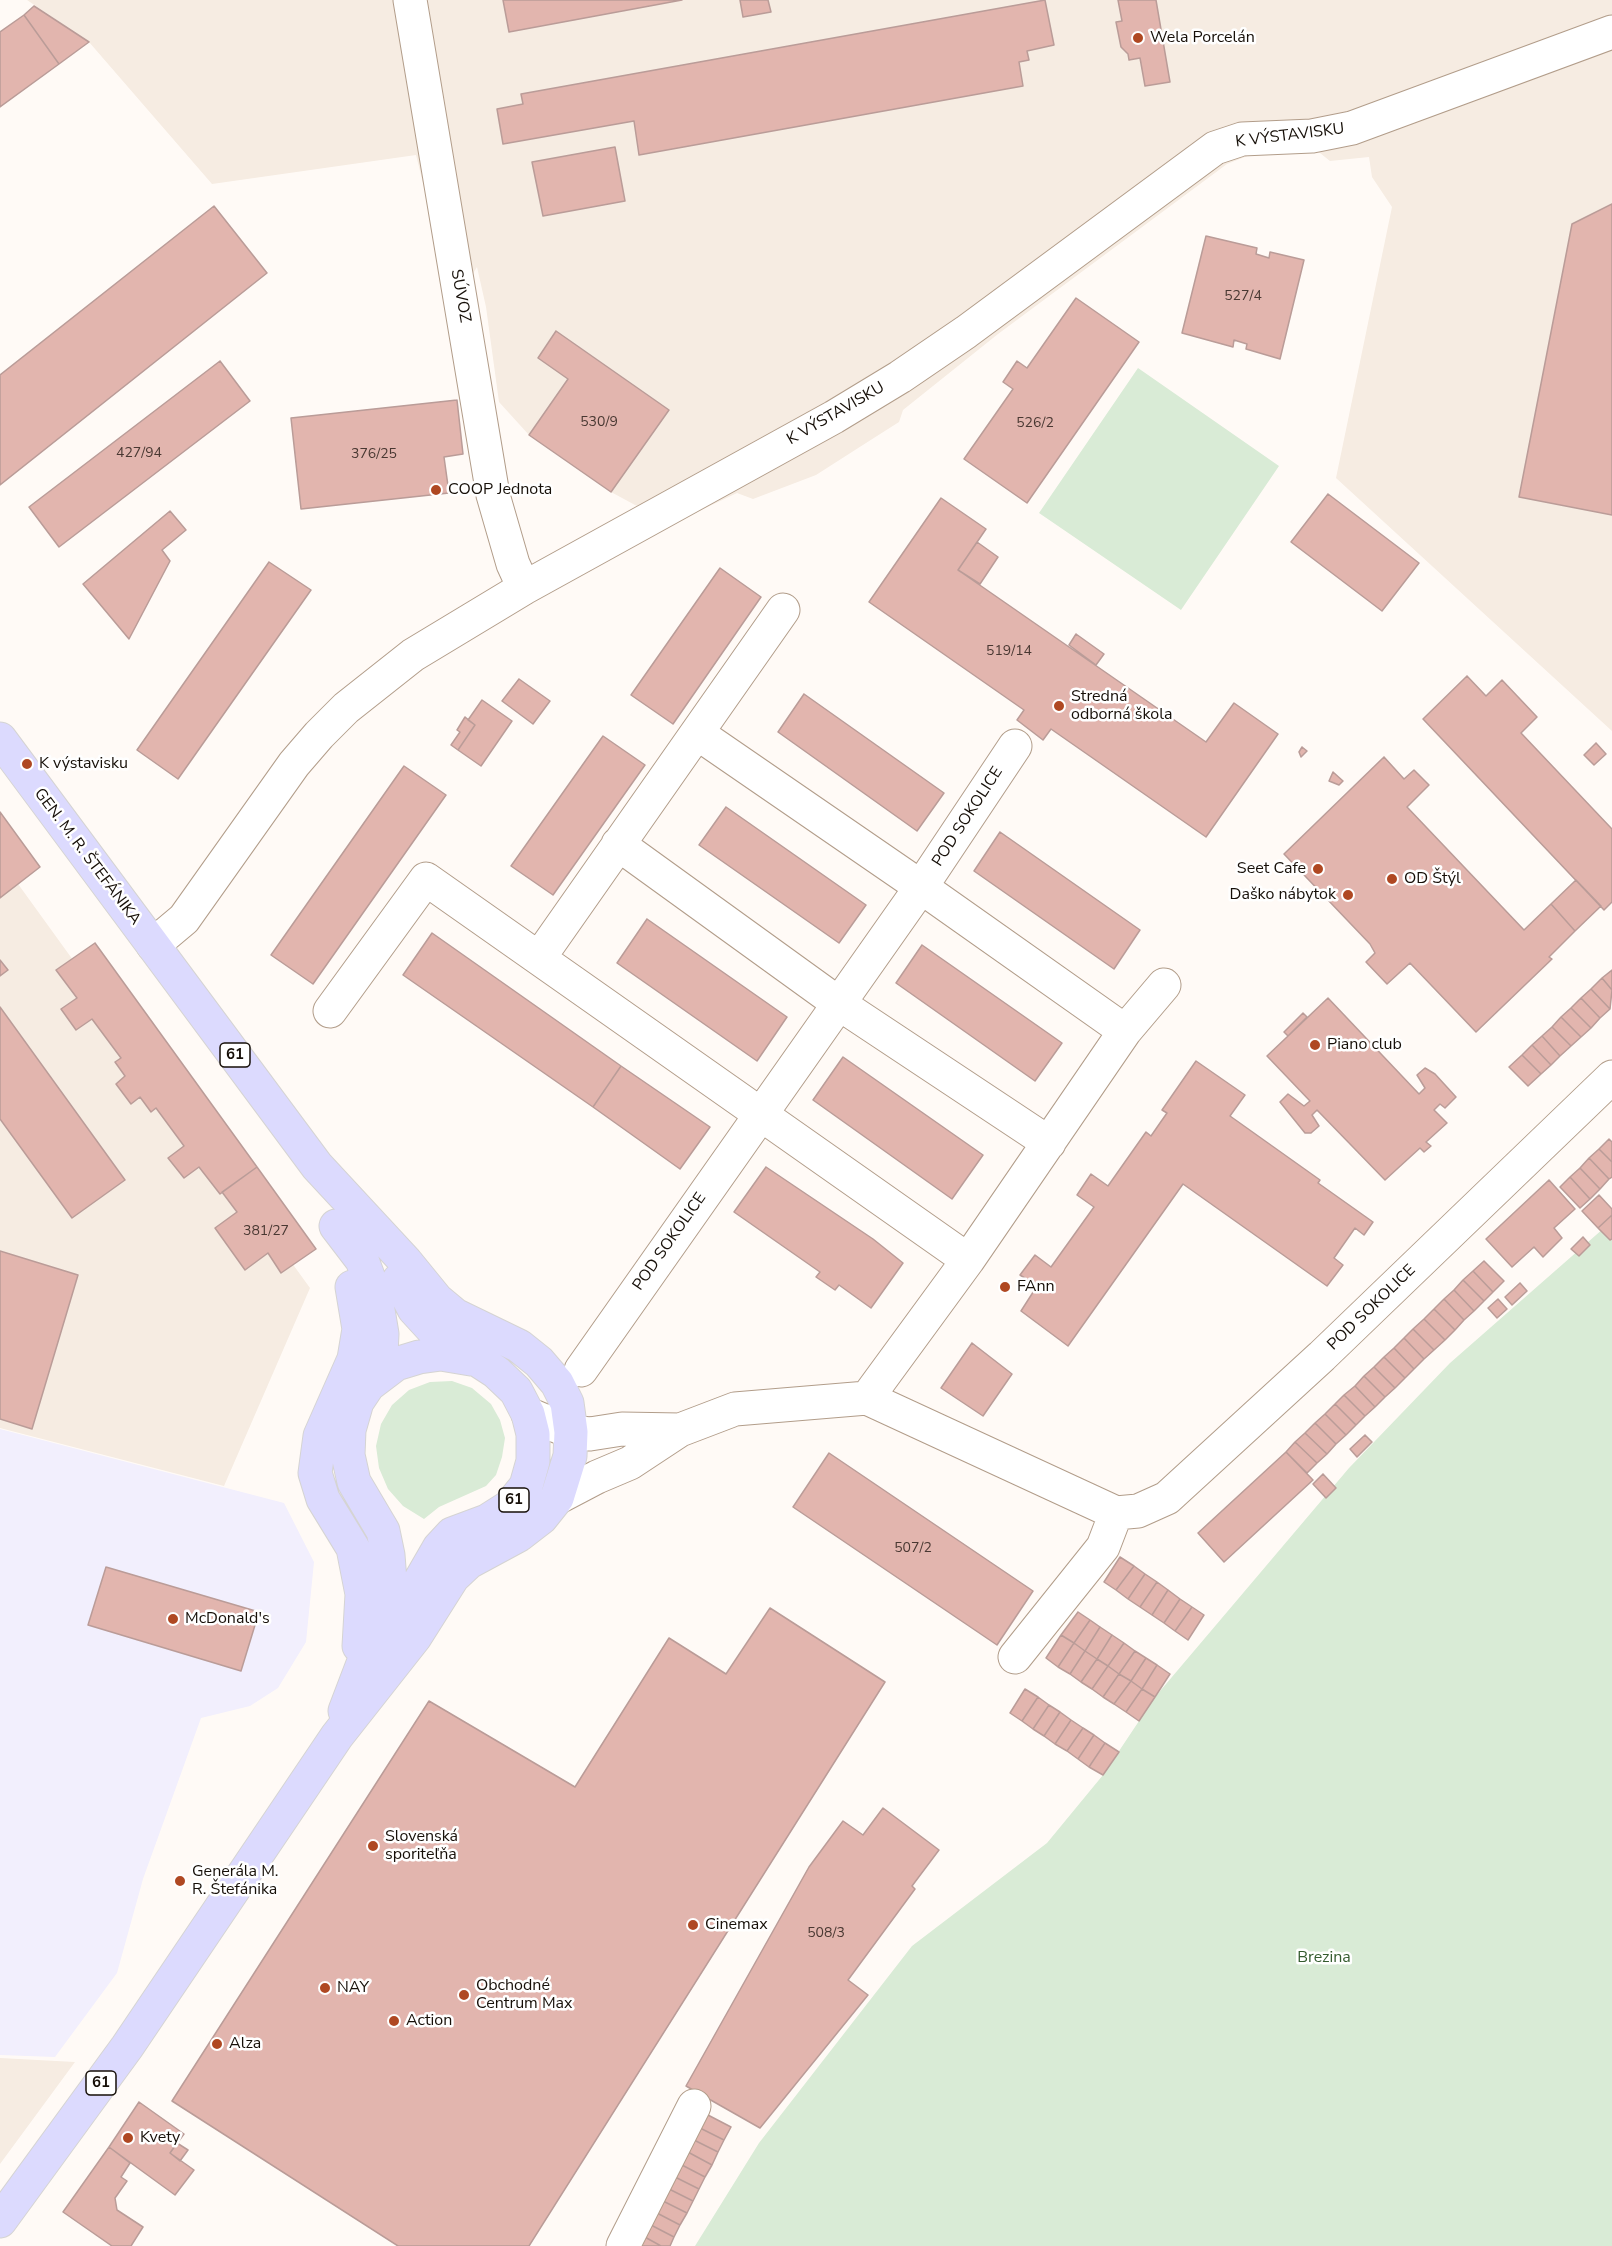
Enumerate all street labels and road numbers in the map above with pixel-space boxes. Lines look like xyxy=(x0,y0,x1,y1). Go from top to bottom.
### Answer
street label: K VÝSTAVISKU xyxy=(1234,120,1346,152)
street label: SÚVOZ xyxy=(446,268,474,324)
street label: K VÝSTAVISKU xyxy=(784,378,888,450)
street label: POD SOKOLICE xyxy=(929,764,1007,870)
street label: GEN. M. R. ŠTEFÁNIKA xyxy=(29,785,145,929)
road number: 61 xyxy=(220,1043,250,1067)
street label: POD SOKOLICE xyxy=(629,1189,711,1295)
street label: POD SOKOLICE xyxy=(1324,1261,1420,1355)
road number: 61 xyxy=(499,1488,529,1512)
road number: 61 xyxy=(86,2071,116,2095)

